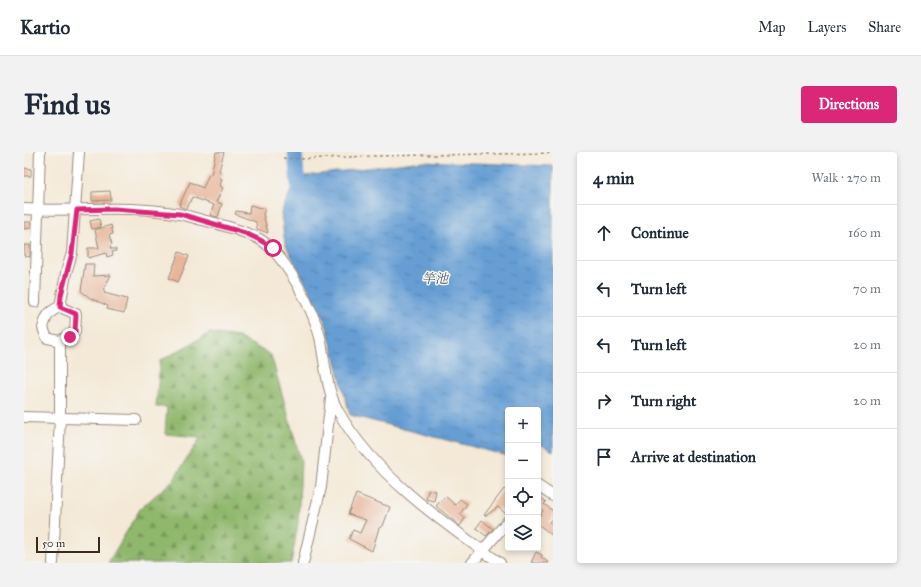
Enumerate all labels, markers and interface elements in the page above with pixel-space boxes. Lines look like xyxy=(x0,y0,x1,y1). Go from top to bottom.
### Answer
text: Kartio xyxy=(20,16,70,39)
text: Map xyxy=(758,19,786,36)
text: Layers xyxy=(808,19,846,36)
text: Share xyxy=(868,19,901,36)
button: Directions xyxy=(801,86,897,123)
text: Find us xyxy=(24,87,110,122)
text: 4 min xyxy=(593,168,634,189)
text: Walk · 270 m xyxy=(812,170,881,186)
icon: ahead xyxy=(593,222,615,244)
text: Continue xyxy=(631,224,689,242)
text: 160 m xyxy=(848,225,881,241)
route start xyxy=(264,239,282,257)
water label: 竿池 xyxy=(422,271,450,287)
icon: left xyxy=(593,278,615,300)
text: Turn left xyxy=(631,280,687,298)
text: 70 m xyxy=(853,281,881,297)
route end xyxy=(61,328,79,346)
icon: left xyxy=(593,334,615,356)
text: Turn left xyxy=(631,336,687,354)
text: 20 m xyxy=(853,337,881,353)
icon: right xyxy=(593,390,615,412)
text: Turn right xyxy=(631,392,696,410)
text: 20 m xyxy=(853,393,881,409)
map controls xyxy=(505,407,541,551)
button: + xyxy=(505,407,541,443)
button: − xyxy=(505,443,541,479)
icon: arrive xyxy=(593,446,615,468)
text: Arrive at destination xyxy=(631,448,756,466)
button: locate xyxy=(505,479,541,515)
button: layers xyxy=(505,515,541,551)
scale bar xyxy=(36,535,100,554)
text: 50 m xyxy=(42,537,65,550)

